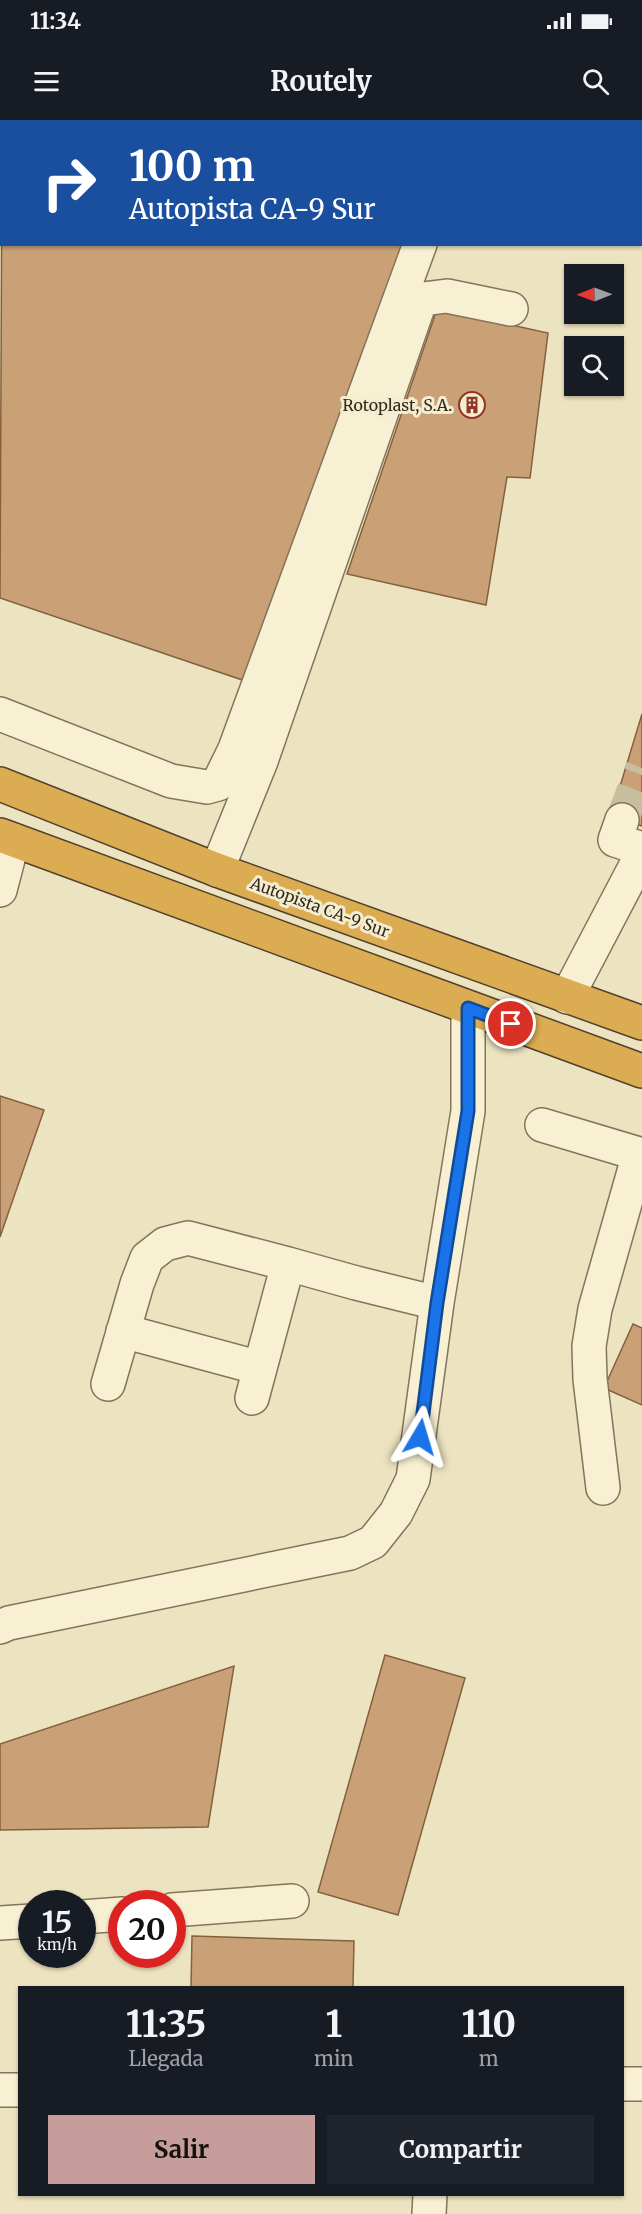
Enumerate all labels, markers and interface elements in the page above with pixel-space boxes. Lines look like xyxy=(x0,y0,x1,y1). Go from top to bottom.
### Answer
text: 11:34 xyxy=(30,7,81,35)
text: Routely xyxy=(270,64,372,98)
icon: menu xyxy=(30,65,63,98)
icon: search xyxy=(579,65,612,98)
text: 100 m xyxy=(129,140,255,192)
icon: right xyxy=(30,144,108,222)
text: Autopista CA-9 Sur xyxy=(129,192,376,226)
north arrow xyxy=(564,264,624,324)
map controls xyxy=(564,264,624,396)
button: search xyxy=(564,336,624,396)
building icon: Rotoplast, S.A. xyxy=(457,390,487,420)
place label: Rotoplast, S.A. xyxy=(342,395,452,415)
street label: Autopista CA-9 Sur xyxy=(247,872,392,941)
pin xyxy=(485,998,536,1049)
icon: arrive xyxy=(494,1007,527,1040)
position arrow xyxy=(388,1405,452,1469)
speed limit sign: 20 xyxy=(108,1890,186,1968)
text: 15 xyxy=(42,1903,72,1941)
text: km/h xyxy=(37,1935,77,1954)
text: 11:35 xyxy=(126,2002,206,2047)
text: 1 xyxy=(326,2002,342,2047)
text: 110 xyxy=(461,2002,516,2047)
text: Llegada xyxy=(129,2046,204,2071)
text: min xyxy=(314,2046,354,2071)
text: m xyxy=(479,2046,499,2071)
button: Salir xyxy=(48,2115,315,2184)
button: Compartir xyxy=(327,2115,594,2184)

